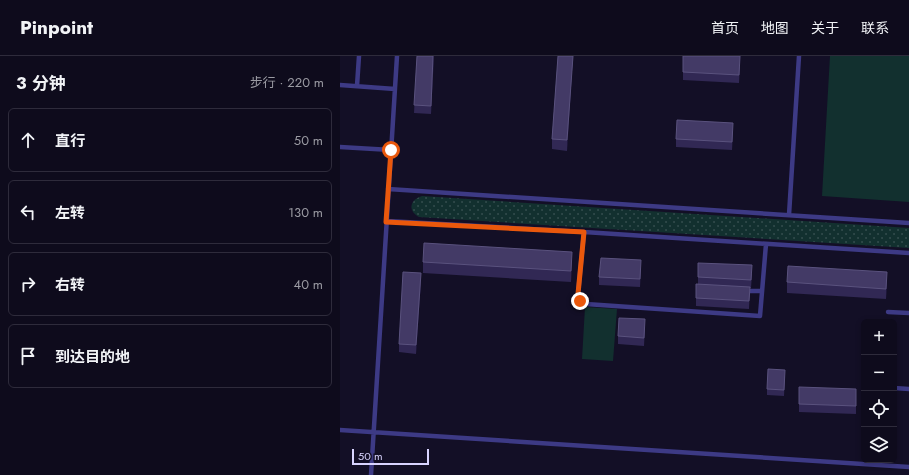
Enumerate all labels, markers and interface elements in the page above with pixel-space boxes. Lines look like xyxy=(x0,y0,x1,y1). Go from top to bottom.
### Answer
text: Pinpoint xyxy=(20,14,93,41)
text: 首页 xyxy=(711,18,739,38)
text: 地图 xyxy=(761,18,789,38)
text: 关于 xyxy=(811,18,839,38)
text: 联系 xyxy=(861,18,889,38)
text: 3 分钟 xyxy=(16,71,66,95)
text: 步行 · 220 m xyxy=(250,73,324,92)
icon: ahead xyxy=(17,129,39,151)
text: 直行 xyxy=(55,130,85,152)
text: 50 m xyxy=(294,131,323,150)
route start xyxy=(382,141,400,159)
icon: left xyxy=(17,201,39,223)
text: 左转 xyxy=(55,202,85,224)
text: 130 m xyxy=(288,203,323,222)
icon: right xyxy=(17,273,39,295)
text: 右转 xyxy=(55,274,85,296)
text: 40 m xyxy=(294,275,323,294)
route end xyxy=(571,292,589,310)
map controls xyxy=(861,319,897,463)
button: + xyxy=(861,319,897,355)
icon: arrive xyxy=(17,345,39,367)
text: 到达目的地 xyxy=(55,346,130,368)
button: − xyxy=(861,355,897,391)
button: locate xyxy=(861,391,897,427)
button: layers xyxy=(861,427,897,463)
scale bar xyxy=(352,447,429,466)
text: 50 m xyxy=(358,448,383,464)

